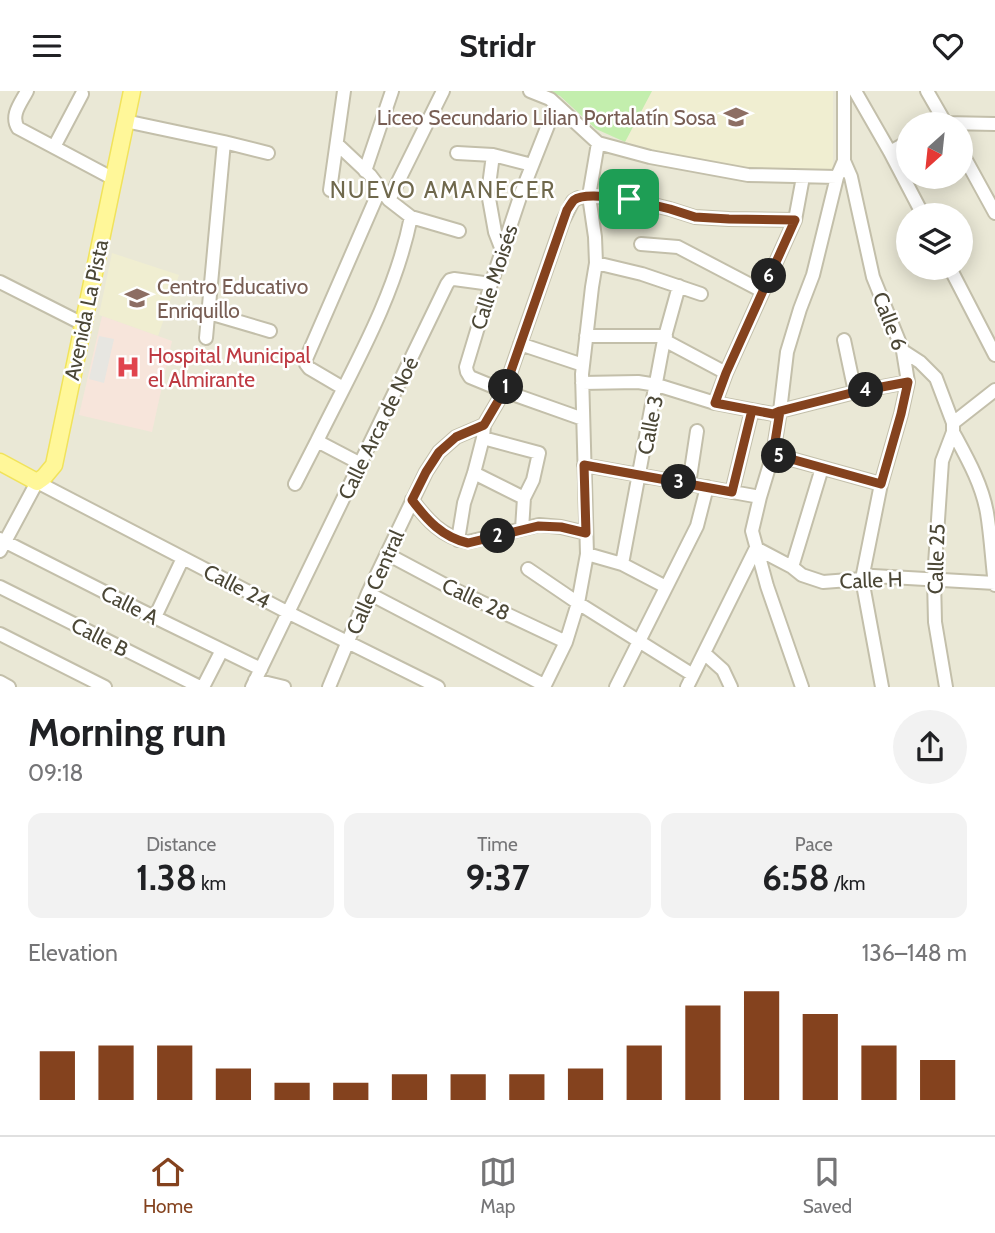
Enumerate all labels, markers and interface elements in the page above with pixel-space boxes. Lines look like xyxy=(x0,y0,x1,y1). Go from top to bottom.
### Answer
text: Stridr xyxy=(459,26,536,65)
icon: menu xyxy=(28,27,66,65)
icon: heart xyxy=(929,27,967,65)
school or university icon: Liceo Secundario Lilian Portalatín Sosa xyxy=(722,103,750,131)
place label: Liceo Secundario Lilian Portalatín Sosa xyxy=(377,105,716,130)
north arrow xyxy=(896,112,973,189)
map controls xyxy=(896,112,973,280)
pin xyxy=(599,169,659,229)
district label: NUEVO AMANECER xyxy=(330,176,556,204)
icon: arrive xyxy=(610,180,648,218)
button: layers xyxy=(896,203,973,280)
street label: Calle Moisés xyxy=(465,221,523,333)
street label: Avenida La Pista xyxy=(59,237,113,383)
pin: 6 xyxy=(752,259,786,293)
text: 6 xyxy=(763,264,774,287)
place label: Centro Educativo Enriquillo xyxy=(157,274,308,323)
school or university icon: Centro Educativo Enriquillo xyxy=(123,284,151,312)
street label: Calle 6 xyxy=(868,288,912,354)
place label: Hospital Municipal el Almirante xyxy=(148,343,311,392)
street label: Calle Arca de Noé xyxy=(333,352,424,504)
hospital icon: Hospital Municipal el Almirante xyxy=(114,353,142,381)
pin: 1 xyxy=(489,369,524,405)
pin: 4 xyxy=(848,373,884,407)
text: 1 xyxy=(502,375,509,398)
text: 4 xyxy=(860,378,871,401)
street label: Calle 3 xyxy=(632,393,668,457)
pin: 5 xyxy=(762,439,796,473)
text: 5 xyxy=(773,444,784,467)
pin: 3 xyxy=(662,465,696,499)
text: 3 xyxy=(673,470,684,493)
pin: 2 xyxy=(480,519,516,553)
street label: Calle 25 xyxy=(922,523,950,595)
text: 2 xyxy=(492,524,503,547)
street label: Calle Central xyxy=(341,526,409,638)
street label: Calle 24 xyxy=(199,559,275,613)
street label: Calle H xyxy=(839,566,903,594)
street label: Calle 28 xyxy=(438,572,514,626)
street label: Calle A xyxy=(97,580,163,630)
street label: Calle B xyxy=(67,612,133,662)
text: Morning run xyxy=(28,709,227,756)
button: share xyxy=(893,710,967,784)
text: 09:18 xyxy=(28,759,83,787)
text: Distance xyxy=(146,833,216,856)
text: Time xyxy=(477,833,518,856)
text: Pace xyxy=(795,833,833,856)
text: 1.38 xyxy=(136,856,197,899)
text: 9:37 xyxy=(465,856,530,899)
text: 6:58 xyxy=(762,856,830,899)
text: km xyxy=(197,872,226,895)
text: /km xyxy=(830,872,865,895)
text: Elevation xyxy=(28,939,118,967)
text: 136–148 m xyxy=(862,939,967,967)
tab: Home xyxy=(143,1153,193,1218)
tab: Map xyxy=(479,1153,517,1218)
tab: Saved xyxy=(803,1153,852,1218)

